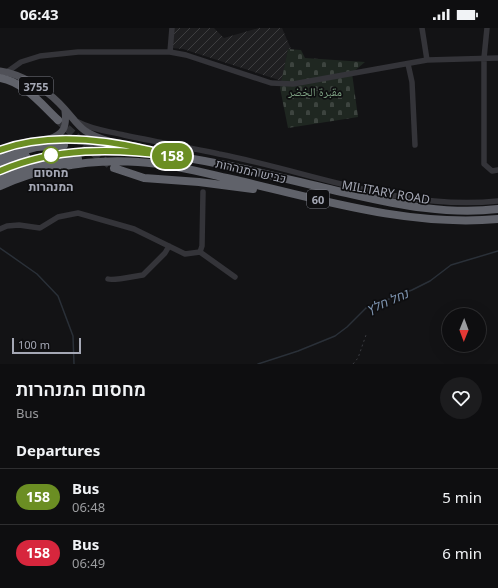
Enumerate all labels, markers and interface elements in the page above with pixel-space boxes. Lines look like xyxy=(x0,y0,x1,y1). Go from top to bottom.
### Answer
text: 06:43 xyxy=(20,4,59,24)
road number: 3755 xyxy=(19,77,53,95)
park label: مقبرة الخضر xyxy=(287,83,342,100)
line badge: 158 xyxy=(149,143,195,169)
marker: מחסום המנהרות xyxy=(42,146,60,164)
text: 158 xyxy=(160,146,184,165)
street label: כביש המנהרות xyxy=(214,155,288,187)
place label: מחסום המנהרות xyxy=(28,164,74,195)
street label: MILITARY ROAD xyxy=(341,176,432,208)
road number: 60 xyxy=(307,190,329,208)
water label: נחל חלץ xyxy=(363,284,412,318)
north arrow xyxy=(442,308,486,352)
map controls xyxy=(442,308,486,352)
scale bar xyxy=(12,336,81,355)
text: 100 m xyxy=(18,337,50,352)
text: מחסום המנהרות xyxy=(16,376,146,402)
button: heart xyxy=(440,377,482,419)
text: Bus xyxy=(16,404,39,422)
text: Departures xyxy=(16,440,100,460)
text: Bus xyxy=(72,478,99,498)
text: 158 xyxy=(26,487,50,506)
text: 5 min xyxy=(442,487,482,507)
text: 06:48 xyxy=(72,498,105,516)
text: Bus xyxy=(72,534,99,554)
text: 158 xyxy=(26,543,50,562)
text: 6 min xyxy=(442,543,482,563)
text: 06:49 xyxy=(72,554,105,572)

